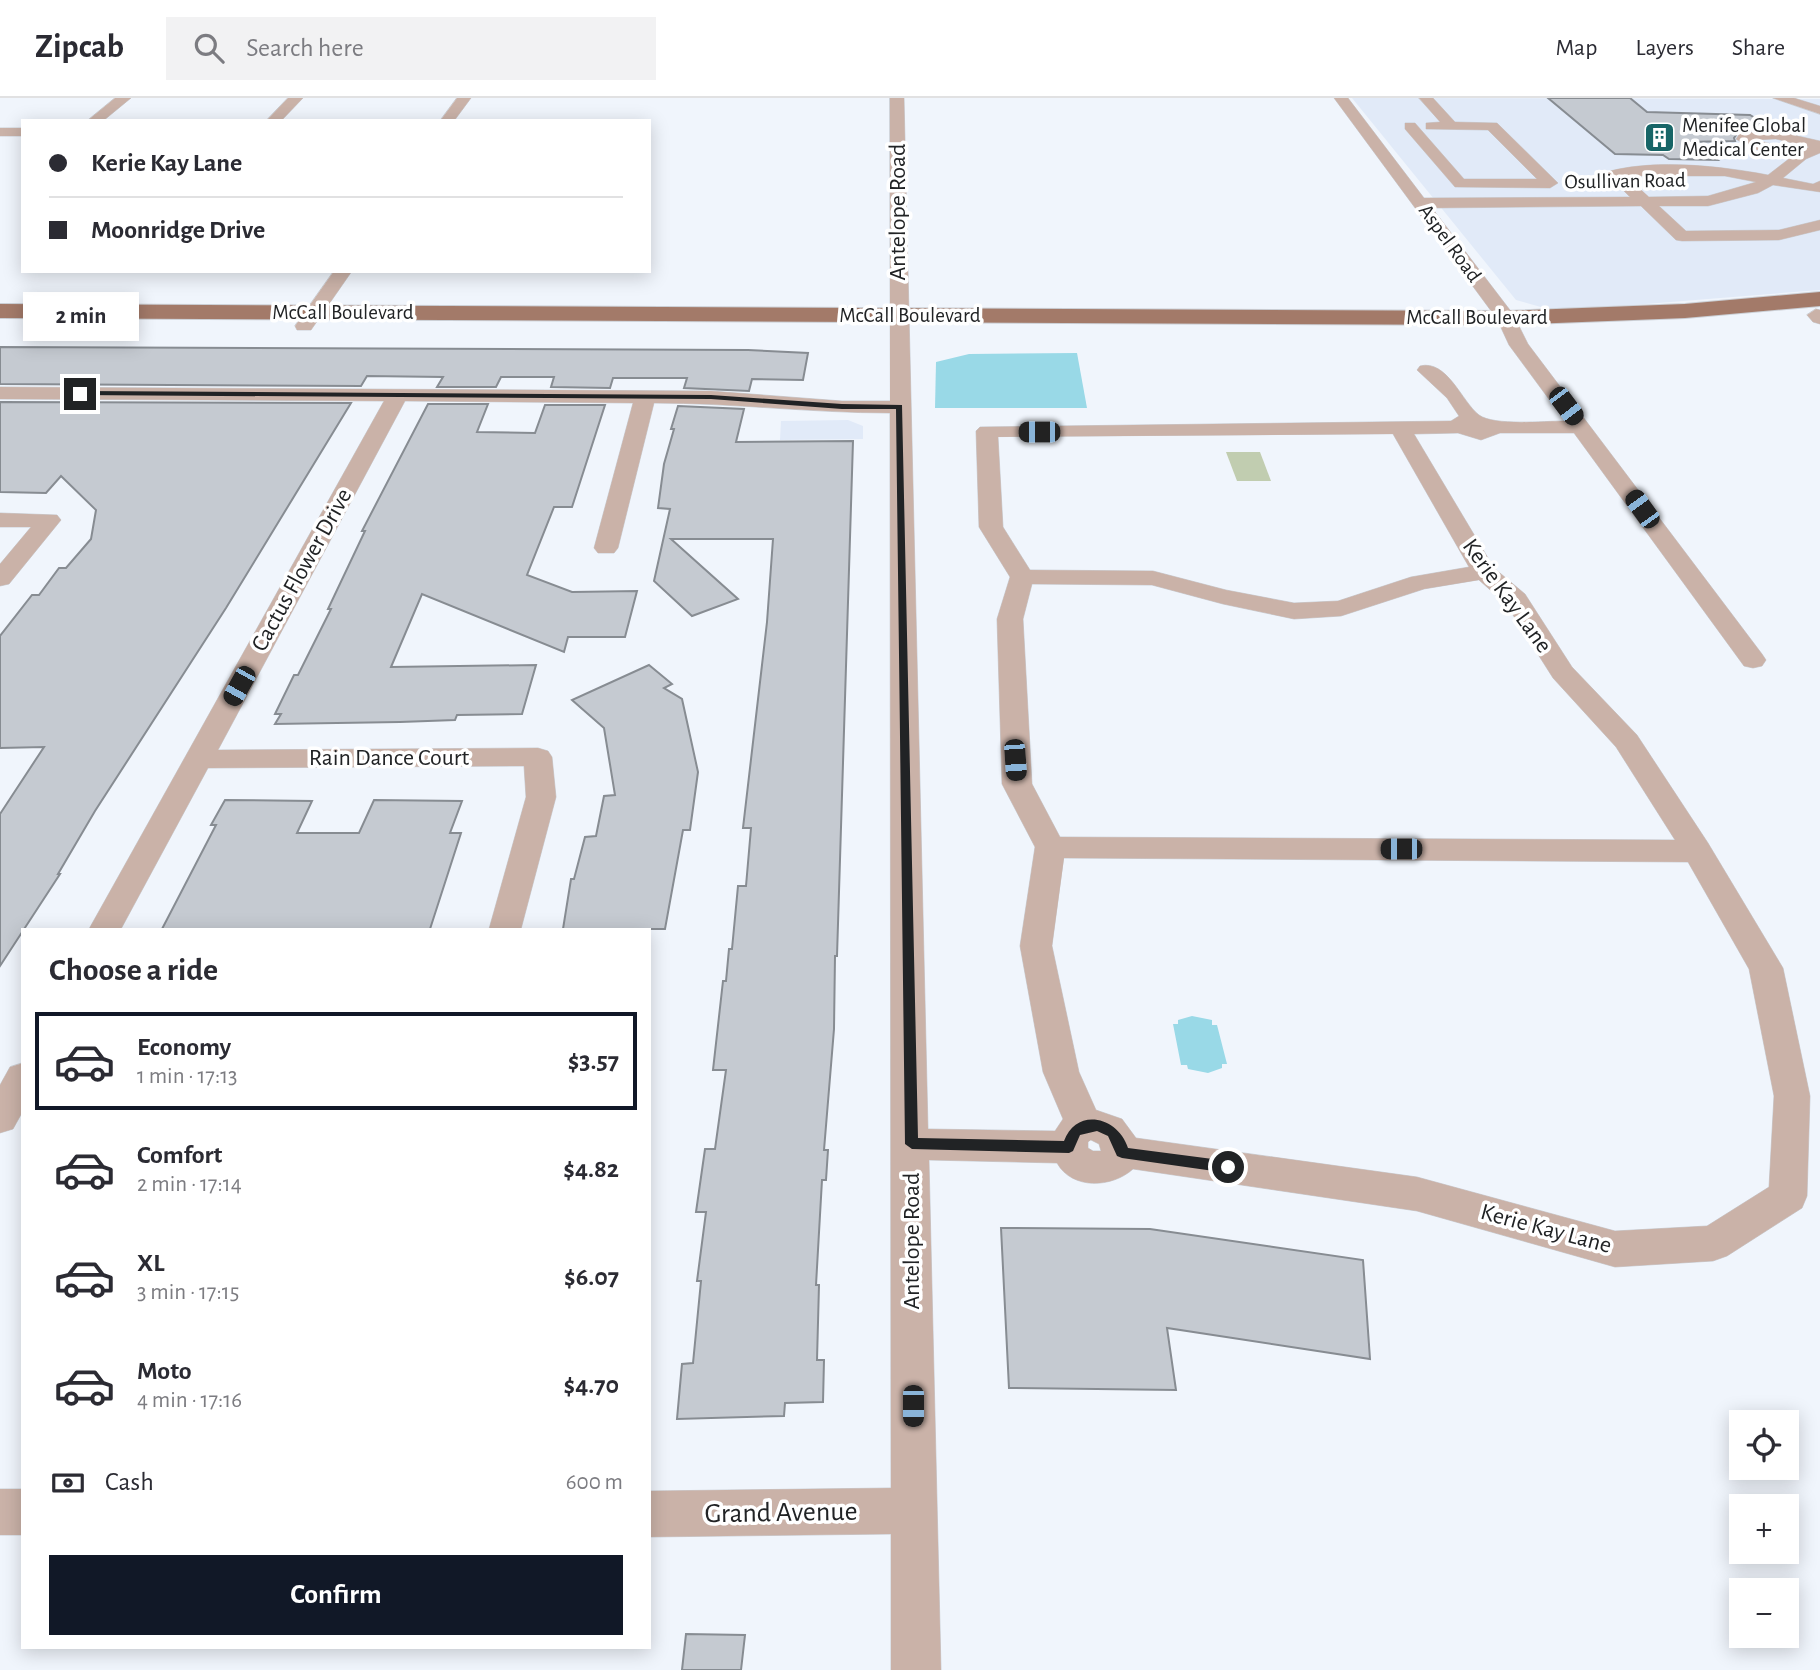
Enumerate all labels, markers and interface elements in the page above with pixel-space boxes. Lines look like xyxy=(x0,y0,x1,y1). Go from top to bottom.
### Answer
search box xyxy=(166,17,656,80)
icon: search xyxy=(190,29,228,67)
text: Zipcab xyxy=(35,31,124,64)
text: Search here xyxy=(246,35,364,61)
text: Map xyxy=(1555,36,1597,60)
text: Layers xyxy=(1635,36,1694,60)
text: Share xyxy=(1732,36,1785,60)
place label: Menifee Global Medical Center xyxy=(1682,115,1806,160)
building icon: Menifee Global Medical Center xyxy=(1642,120,1676,154)
street label: Antelope Road xyxy=(886,143,910,281)
text: Kerie Kay Lane xyxy=(91,150,242,176)
street label: Osullivan Road xyxy=(1564,169,1686,193)
street label: Aspel Road xyxy=(1415,200,1485,286)
text: Moonridge Drive xyxy=(91,217,265,243)
callout: 2 min xyxy=(22,292,138,342)
street label: McCall Boulevard xyxy=(272,302,414,323)
text: 2 min xyxy=(55,305,107,328)
street label: McCall Boulevard xyxy=(839,305,981,326)
street label: McCall Boulevard xyxy=(1406,307,1548,328)
route end xyxy=(64,378,96,410)
car xyxy=(1545,383,1588,429)
car xyxy=(1019,422,1061,443)
street label: Cactus Flower Drive xyxy=(247,485,357,655)
car xyxy=(1622,486,1663,532)
street label: Kerie Kay Lane xyxy=(1458,535,1556,657)
car xyxy=(220,663,259,709)
car xyxy=(1004,738,1027,782)
street label: Rain Dance Court xyxy=(309,746,469,770)
car xyxy=(1381,839,1423,860)
text: Choose a ride xyxy=(49,954,218,986)
icon: car xyxy=(53,1030,116,1093)
text: Economy xyxy=(137,1034,231,1060)
text: $3.57 xyxy=(568,1048,619,1074)
text: 1 min · 17:13 xyxy=(137,1065,238,1088)
icon: car xyxy=(53,1138,116,1201)
text: Comfort xyxy=(137,1142,222,1168)
route start xyxy=(1212,1151,1244,1183)
text: $4.82 xyxy=(563,1156,619,1182)
street label: Antelope Road xyxy=(900,1172,924,1310)
text: 2 min · 17:14 xyxy=(137,1173,242,1196)
street label: Kerie Kay Lane xyxy=(1478,1200,1614,1258)
icon: car xyxy=(53,1246,116,1309)
text: XL xyxy=(137,1250,164,1276)
text: $6.07 xyxy=(564,1264,619,1290)
text: 3 min · 17:15 xyxy=(137,1281,239,1304)
icon: car xyxy=(53,1354,116,1417)
text: Moto xyxy=(137,1358,192,1384)
text: $4.70 xyxy=(563,1372,619,1398)
car xyxy=(903,1385,924,1427)
text: 4 min · 17:16 xyxy=(137,1389,242,1412)
map controls xyxy=(1729,1410,1799,1648)
button: locate xyxy=(1729,1410,1799,1480)
icon: cash xyxy=(49,1464,87,1502)
text: Cash xyxy=(105,1469,154,1495)
text: 600 m xyxy=(566,1471,623,1494)
button: + xyxy=(1729,1494,1799,1564)
street label: Grand Avenue xyxy=(704,1498,858,1528)
button: Confirm xyxy=(49,1555,623,1635)
button: − xyxy=(1729,1578,1799,1648)

